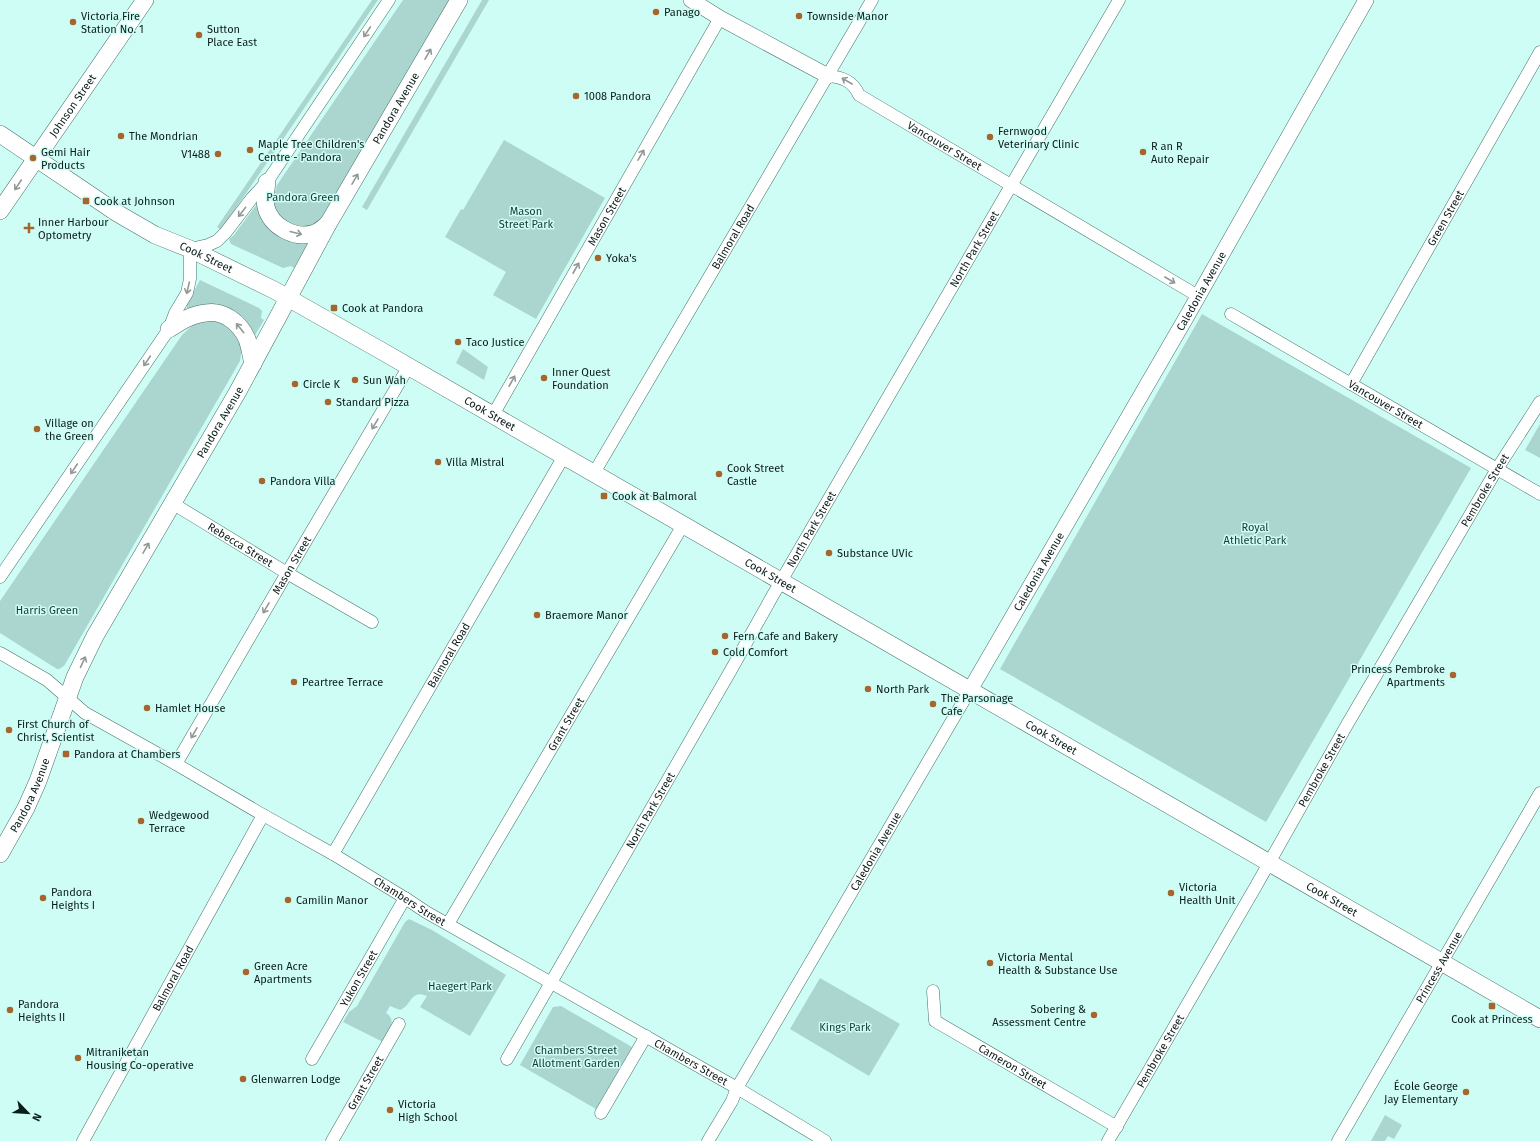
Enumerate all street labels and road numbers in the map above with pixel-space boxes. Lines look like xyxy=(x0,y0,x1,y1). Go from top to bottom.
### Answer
street label: Pandora Avenue xyxy=(370,70,422,146)
street label: Johnson Street xyxy=(47,72,99,140)
street label: Vancouver Street xyxy=(905,119,984,173)
street label: Mason Street xyxy=(585,185,629,248)
street label: Green Street xyxy=(1425,188,1467,248)
street label: Balmoral Road xyxy=(709,202,757,272)
street label: North Park Street xyxy=(947,209,1002,290)
street label: Cook Street xyxy=(178,240,235,276)
street label: Caledonia Avenue xyxy=(1174,249,1229,333)
street label: Vancouver Street xyxy=(1346,378,1425,431)
street label: Pandora Avenue xyxy=(194,384,246,461)
street label: Cook Street xyxy=(462,394,518,434)
street label: Pembroke Street xyxy=(1458,452,1512,529)
street label: North Park Street xyxy=(784,489,839,570)
street label: Rebecca Street xyxy=(205,520,275,570)
street label: Caledonia Avenue xyxy=(1011,530,1067,614)
street label: Mason Street xyxy=(270,534,314,597)
street label: Cook Street xyxy=(742,556,798,596)
street label: Balmoral Road xyxy=(425,621,473,690)
street label: Grant Street xyxy=(545,695,587,754)
street label: Cook Street xyxy=(1023,718,1079,758)
street label: Pembroke Street xyxy=(1296,731,1348,810)
street label: Pandora Avenue xyxy=(7,756,53,835)
street label: North Park Street xyxy=(624,770,678,851)
street label: Caledonia Avenue xyxy=(848,810,904,893)
street label: Chambers Street xyxy=(371,874,448,929)
street label: Cook Street xyxy=(1304,880,1360,919)
street label: Princess Avenue xyxy=(1413,929,1465,1006)
street label: Balmoral Road xyxy=(150,943,197,1014)
street label: Yukon Street xyxy=(338,948,380,1009)
street label: Pembroke Street xyxy=(1134,1012,1187,1090)
street label: Chambers Street xyxy=(652,1036,730,1088)
street label: Cameron Street xyxy=(976,1042,1049,1092)
street label: Grant Street xyxy=(345,1054,386,1112)

